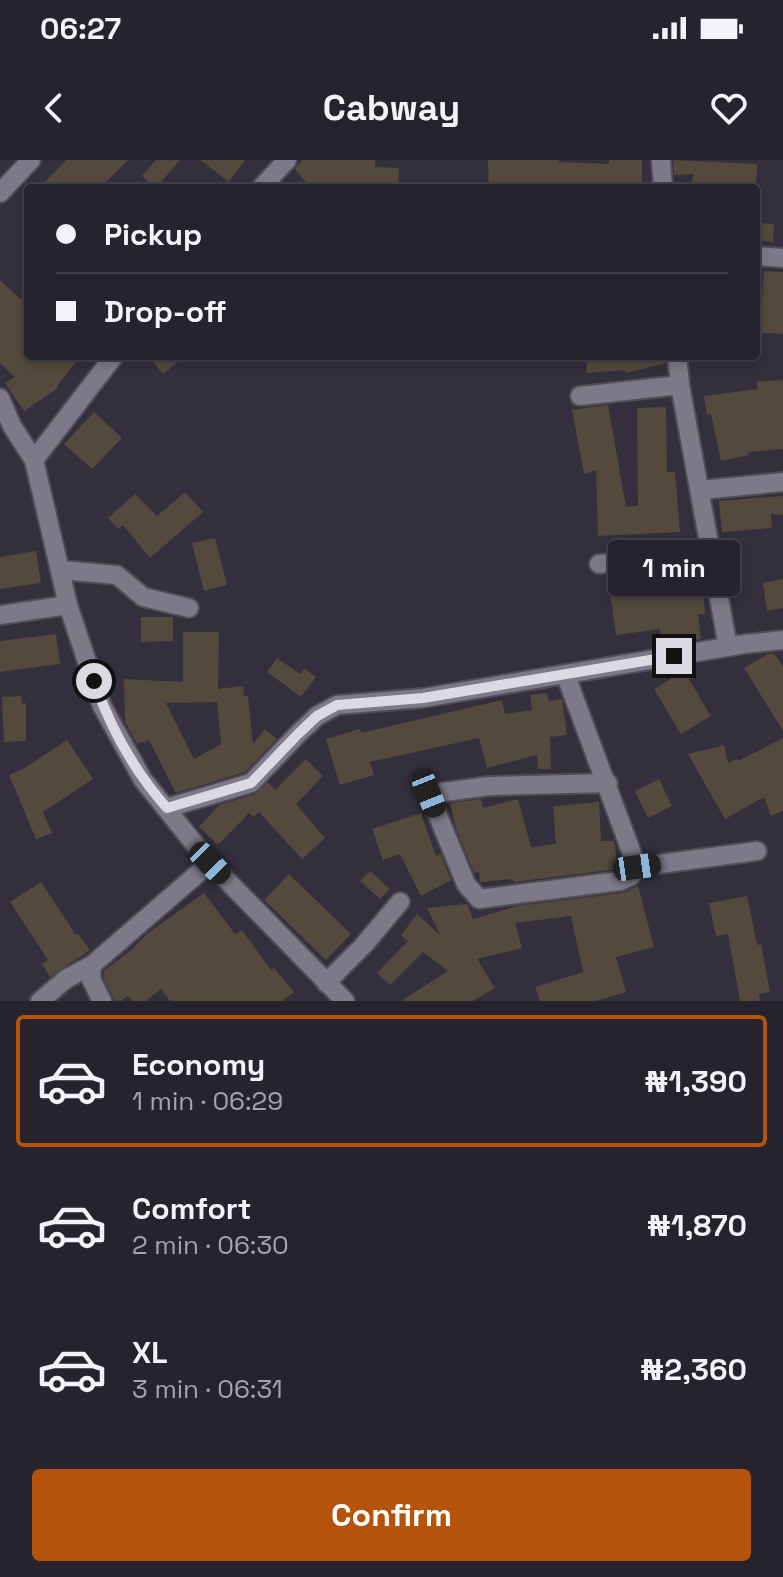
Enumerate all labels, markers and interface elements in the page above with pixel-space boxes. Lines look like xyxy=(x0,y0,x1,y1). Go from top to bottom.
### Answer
text: 06:27 xyxy=(40,9,121,48)
text: Cabway xyxy=(323,85,460,131)
icon: back xyxy=(32,86,76,130)
icon: heart xyxy=(707,86,751,130)
text: Pickup xyxy=(104,215,202,254)
text: Drop-off xyxy=(104,292,227,331)
callout: 1 min xyxy=(608,540,740,596)
text: 1 min xyxy=(642,551,706,585)
route end xyxy=(656,638,692,674)
route start xyxy=(76,663,112,699)
car xyxy=(409,767,449,821)
car xyxy=(185,837,235,889)
car xyxy=(612,852,662,882)
icon: car xyxy=(36,1045,108,1117)
text: Economy xyxy=(132,1045,265,1084)
text: ₦1,390 xyxy=(644,1062,747,1101)
text: 1 min · 06:29 xyxy=(132,1084,283,1118)
icon: car xyxy=(36,1189,108,1261)
text: Comfort xyxy=(132,1189,251,1228)
text: ₦1,870 xyxy=(647,1206,747,1245)
text: 2 min · 06:30 xyxy=(132,1228,289,1262)
icon: car xyxy=(36,1333,108,1405)
text: XL xyxy=(132,1333,168,1372)
text: ₦2,360 xyxy=(640,1350,747,1389)
text: 3 min · 06:31 xyxy=(132,1372,283,1406)
button: Confirm xyxy=(32,1469,751,1561)

